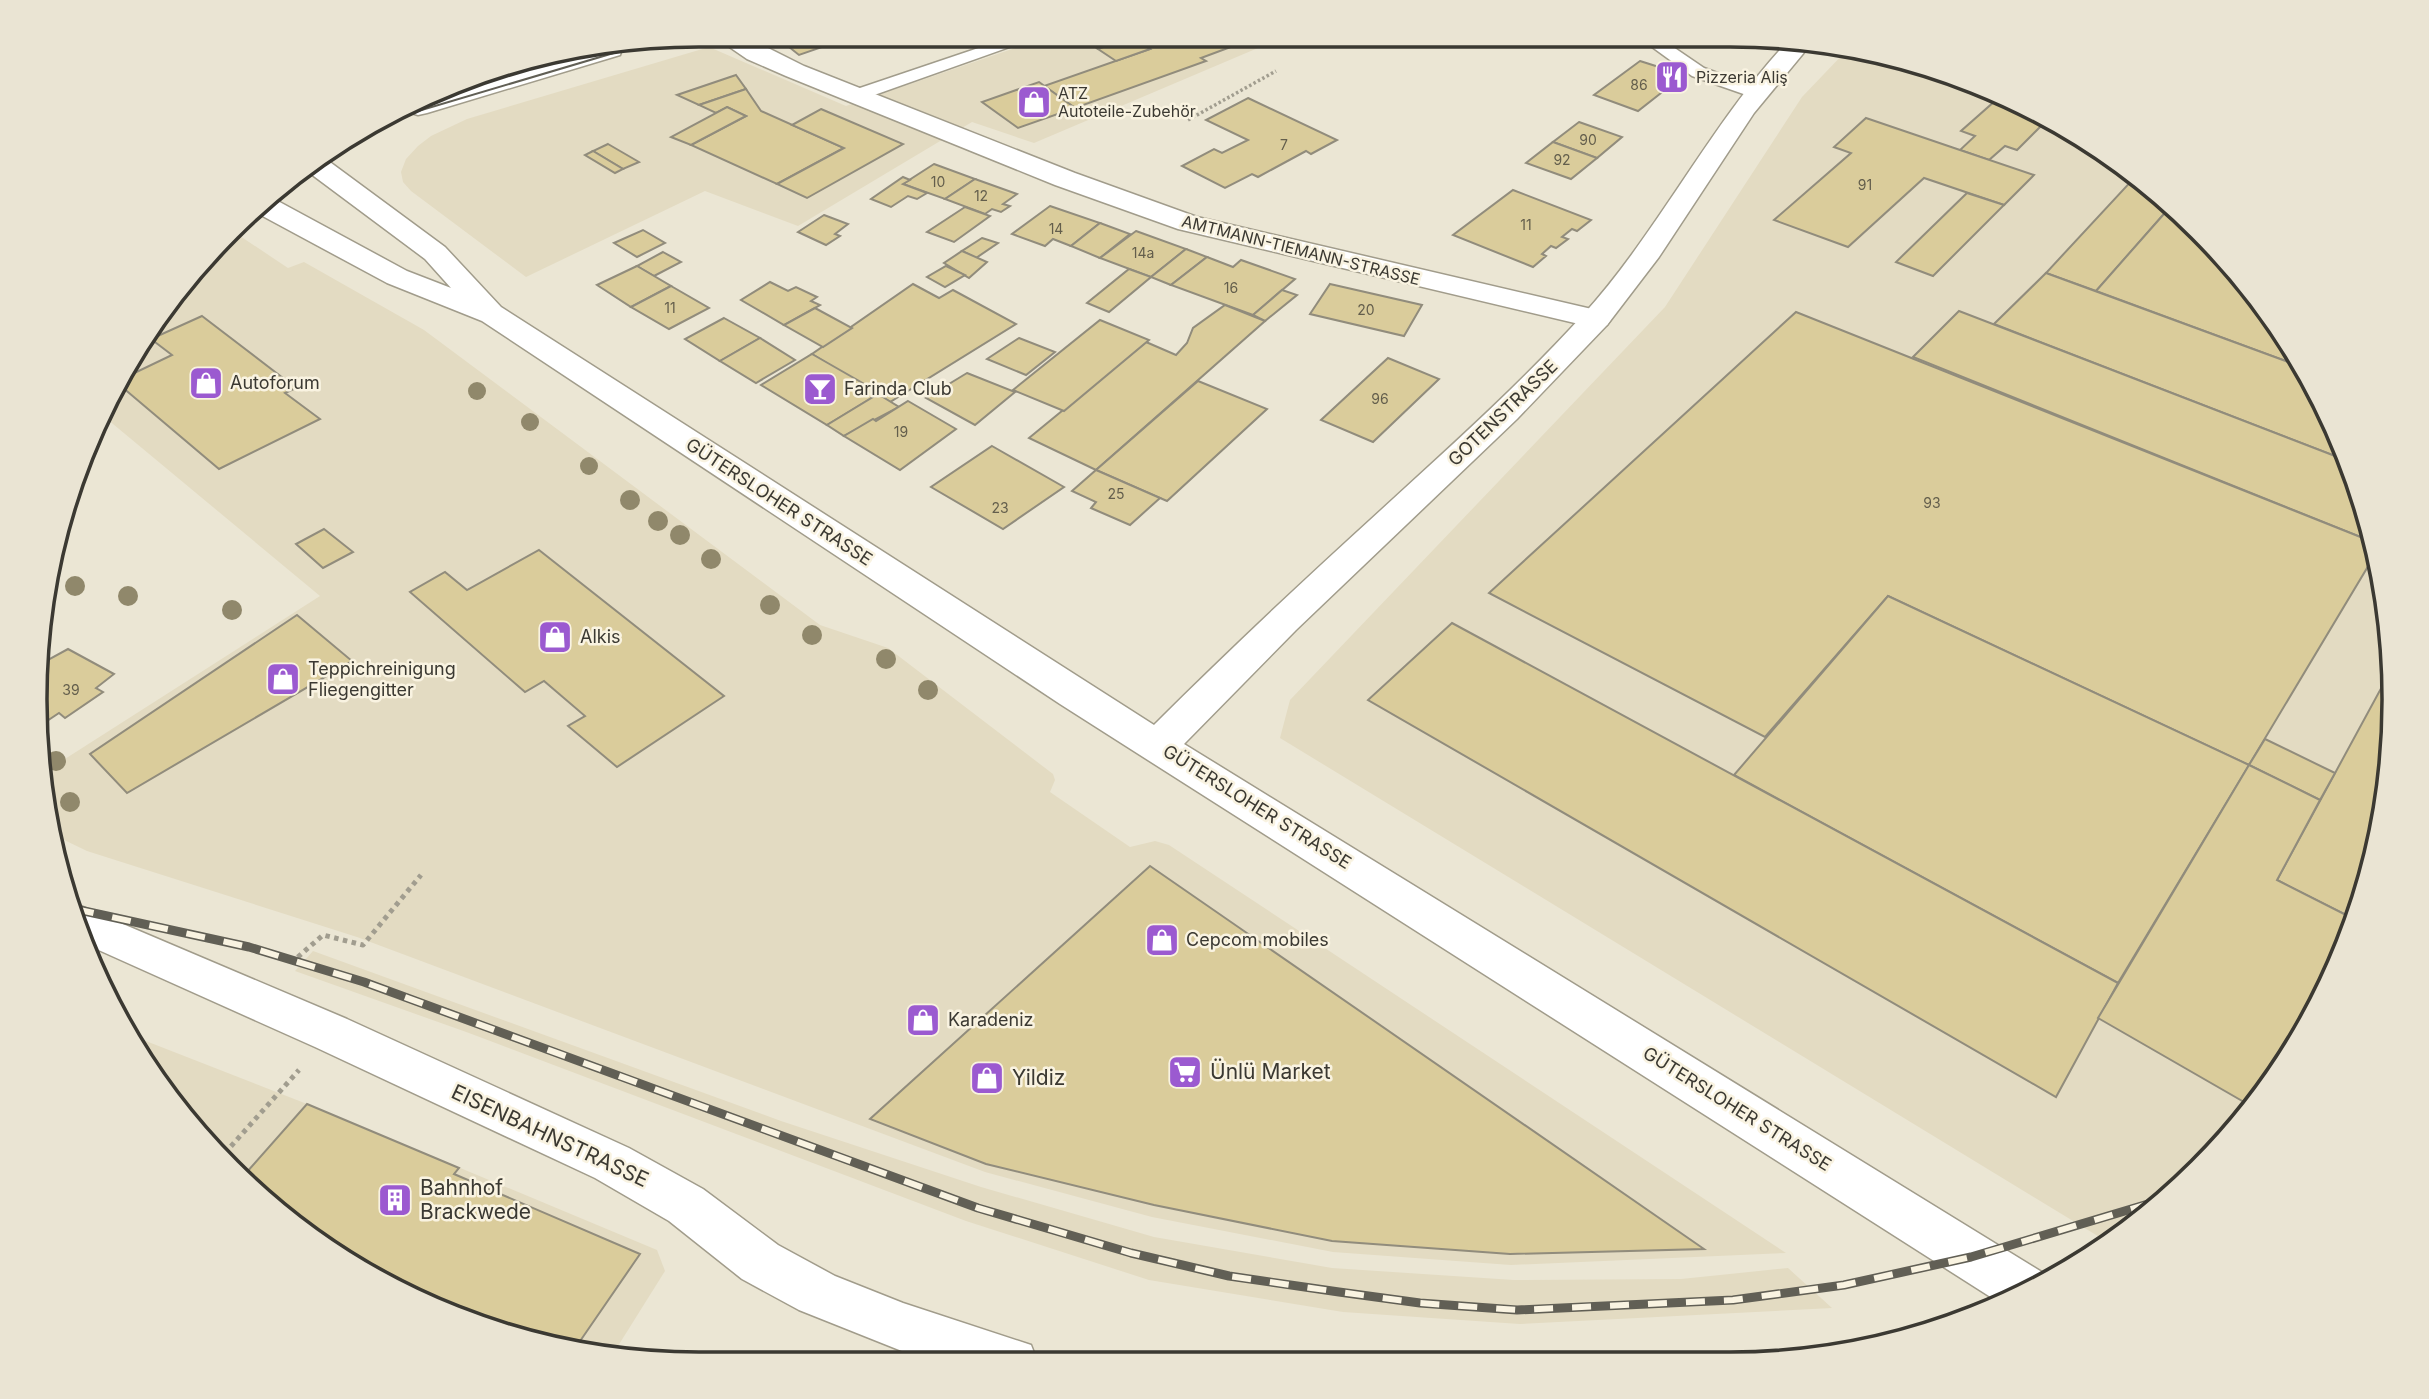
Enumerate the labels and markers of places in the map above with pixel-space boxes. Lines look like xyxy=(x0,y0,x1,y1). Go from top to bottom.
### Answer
restaurant icon: Pizzeria Aliş xyxy=(1653,58,1691,96)
place label: Pizzeria Aliş xyxy=(1696,67,1788,87)
shop icon: ATZ Autoteile-Zubehör xyxy=(1015,83,1053,121)
place label: ATZ Autoteile-Zubehör xyxy=(1058,83,1196,121)
shop icon: Autoforum xyxy=(187,364,225,402)
bar icon: Farinda Club xyxy=(801,370,839,408)
place label: Autoforum xyxy=(230,372,320,393)
place label: Farinda Club xyxy=(844,378,952,399)
shop icon: Alkis xyxy=(536,618,574,656)
place label: Alkis xyxy=(580,626,621,647)
place label: Teppichreinigung Fliegengitter xyxy=(308,658,456,700)
shop icon: Teppichreinigung Fliegengitter xyxy=(264,660,302,698)
shop icon: Cepcom mobiles xyxy=(1143,921,1181,959)
place label: Cepcom mobiles xyxy=(1186,929,1329,950)
shop icon: Karadeniz xyxy=(904,1001,942,1039)
place label: Karadeniz xyxy=(948,1009,1034,1030)
supermarket icon: Ünlü Market xyxy=(1166,1053,1204,1091)
place label: Ünlü Market xyxy=(1210,1058,1331,1084)
shop icon: Yildiz xyxy=(968,1059,1006,1097)
place label: Yildiz xyxy=(1012,1065,1065,1090)
place label: Bahnhof Brackwede xyxy=(420,1175,531,1224)
building icon: Bahnhof Brackwede xyxy=(376,1181,414,1219)

